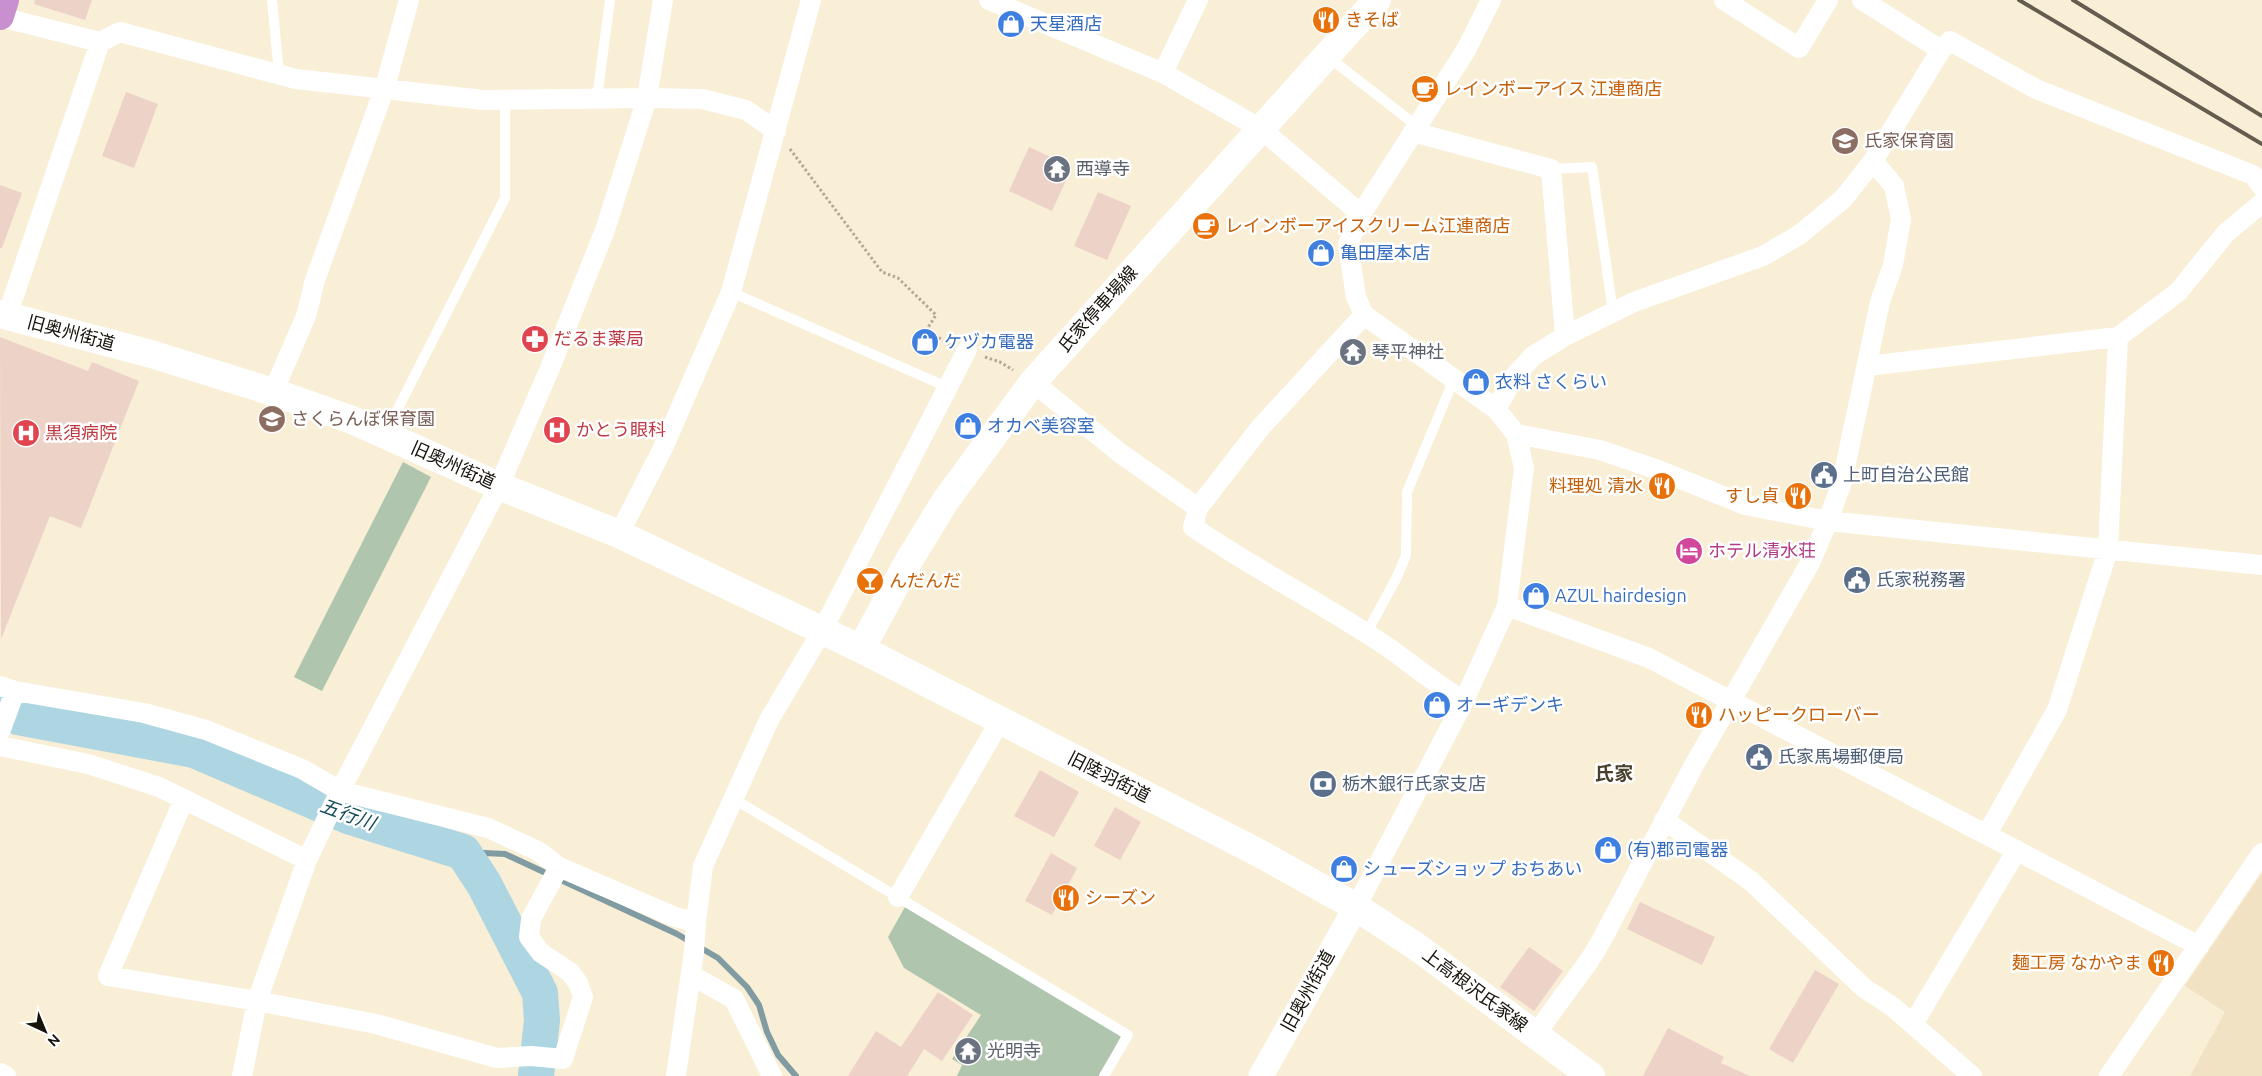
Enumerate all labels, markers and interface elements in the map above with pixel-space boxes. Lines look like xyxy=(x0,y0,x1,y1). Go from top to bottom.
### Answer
restaurant icon: きそば xyxy=(1311,5,1341,35)
shop icon: 天星酒店 xyxy=(996,9,1026,39)
place label: きそば xyxy=(1345,9,1399,29)
place label: 天星酒店 xyxy=(1030,13,1102,33)
cafe icon: レインボーアイス 江連商店 xyxy=(1410,74,1440,104)
place label: レインボーアイス 江連商店 xyxy=(1444,78,1662,98)
school or university icon: 氏家保育園 xyxy=(1830,126,1860,156)
place label: 氏家保育園 xyxy=(1864,130,1954,150)
temple icon: 西導寺 xyxy=(1042,154,1072,184)
place label: 西導寺 xyxy=(1076,158,1130,178)
cafe icon: レインボーアイスクリーム江連商店 xyxy=(1191,211,1221,241)
place label: レインボーアイスクリーム江連商店 xyxy=(1225,215,1510,235)
shop icon: 亀田屋本店 xyxy=(1306,238,1336,268)
place label: 亀田屋本店 xyxy=(1340,242,1430,262)
street label: 氏家停車場線 xyxy=(1054,262,1141,355)
street label: 旧奥州街道 xyxy=(25,311,117,353)
pharmacy icon: だるま薬局 xyxy=(520,324,550,354)
shop icon: ケヅカ電器 xyxy=(910,327,940,357)
place label: だるま薬局 xyxy=(554,328,644,348)
place label: ケヅカ電器 xyxy=(944,331,1034,351)
temple icon: 琴平神社 xyxy=(1338,337,1368,367)
place label: 琴平神社 xyxy=(1372,341,1444,361)
shop icon: 衣料 さくらい xyxy=(1461,367,1491,397)
place label: 衣料 さくらい xyxy=(1495,371,1607,391)
school or university icon: さくらんぼ保育園 xyxy=(257,404,287,434)
place label: さくらんぼ保育園 xyxy=(291,408,435,428)
shop icon: オカベ美容室 xyxy=(953,411,983,441)
hospital icon: かとう眼科 xyxy=(542,415,572,445)
place label: オカベ美容室 xyxy=(987,415,1095,435)
hospital icon: 黒須病院 xyxy=(11,418,41,448)
place label: かとう眼科 xyxy=(576,419,666,439)
place label: 黒須病院 xyxy=(45,422,117,442)
street label: 旧奥州街道 xyxy=(408,437,499,492)
public building icon: 上町自治公民館 xyxy=(1809,460,1839,490)
place label: 上町自治公民館 xyxy=(1843,464,1969,484)
restaurant icon: 料理処 清水 xyxy=(1647,471,1677,501)
place label: 料理処 清水 xyxy=(1549,475,1643,495)
restaurant icon: すし貞 xyxy=(1783,481,1813,511)
place label: すし貞 xyxy=(1725,485,1779,505)
hotel icon: ホテル清水荘 xyxy=(1674,536,1704,566)
place label: ホテル清水荘 xyxy=(1708,540,1816,560)
public building icon: 氏家税務署 xyxy=(1842,565,1872,595)
bar icon: んだんだ xyxy=(855,566,885,596)
place label: 氏家税務署 xyxy=(1876,569,1966,589)
place label: んだんだ xyxy=(889,570,961,590)
shop icon: AZUL hairdesign xyxy=(1521,581,1551,611)
place label: AZUL hairdesign xyxy=(1555,585,1687,605)
shop icon: オーギデンキ xyxy=(1422,690,1452,720)
place label: オーギデンキ xyxy=(1456,694,1564,714)
restaurant icon: ハッピークローバー xyxy=(1684,700,1714,730)
place label: ハッピークローバー xyxy=(1718,704,1880,724)
public building icon: 氏家馬場郵便局 xyxy=(1744,742,1774,772)
place label: 氏家馬場郵便局 xyxy=(1778,746,1904,766)
street label: 旧陸羽街道 xyxy=(1065,747,1154,805)
district label: 氏家 xyxy=(1595,762,1633,784)
bank icon: 栃木銀行氏家支店 xyxy=(1308,769,1338,799)
place label: 栃木銀行氏家支店 xyxy=(1342,773,1486,793)
water label: 五行川 xyxy=(317,794,380,835)
shop icon: (有)郡司電器 xyxy=(1593,835,1623,865)
place label: (有)郡司電器 xyxy=(1627,839,1728,860)
shop icon: シューズショップ おちあい xyxy=(1329,854,1359,884)
place label: シューズショップ おちあい xyxy=(1363,858,1582,878)
restaurant icon: シーズン xyxy=(1051,883,1081,913)
place label: シーズン xyxy=(1085,887,1156,907)
street label: 上高根沢氏家線 xyxy=(1419,943,1532,1035)
street label: 旧奥州街道 xyxy=(1277,946,1338,1035)
restaurant icon: 麺工房 なかやま xyxy=(2146,948,2176,978)
place label: 麺工房 なかやま xyxy=(2012,952,2142,972)
north arrow xyxy=(20,1006,70,1056)
text: N xyxy=(45,1031,63,1050)
temple icon: 光明寺 xyxy=(953,1036,983,1066)
place label: 光明寺 xyxy=(987,1040,1041,1060)

